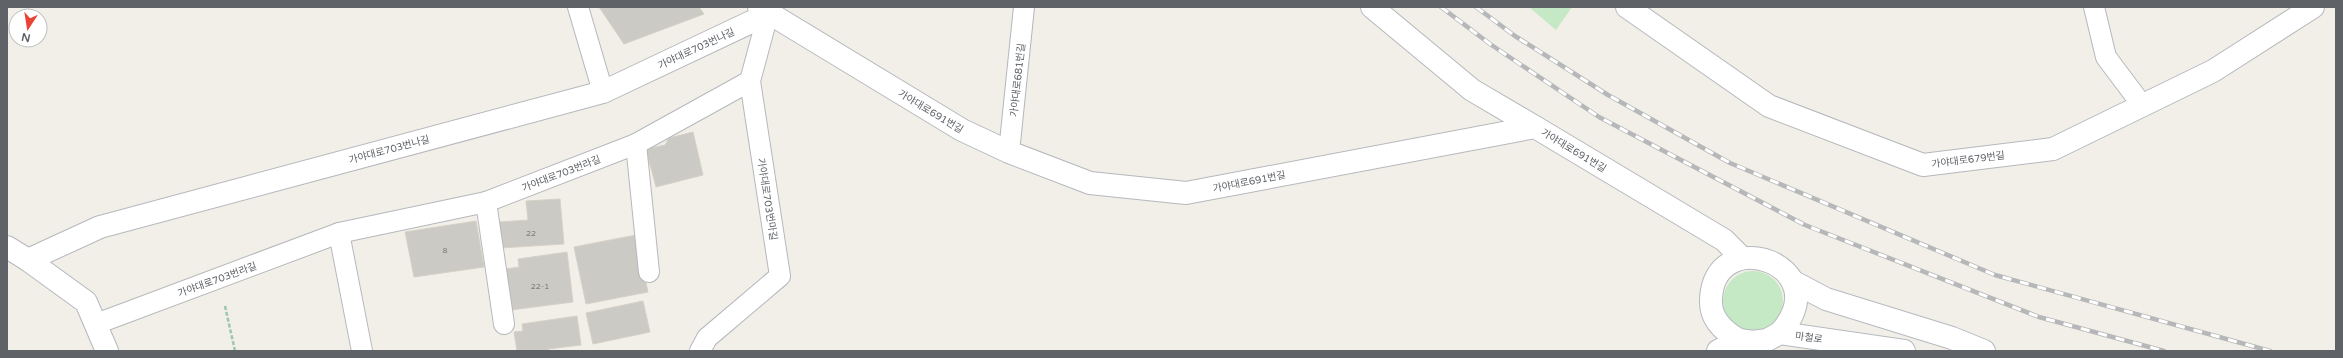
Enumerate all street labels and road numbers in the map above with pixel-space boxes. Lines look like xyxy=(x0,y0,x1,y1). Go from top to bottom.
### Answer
street label: 가야대로703번나길 xyxy=(656,26,737,72)
street label: 가야대로681번길 xyxy=(1008,43,1028,118)
street label: 가야대로691번길 xyxy=(896,88,965,136)
street label: 가야대로691번길 xyxy=(1539,127,1608,175)
street label: 가야대로703번나길 xyxy=(347,133,431,167)
street label: 가야대로679번길 xyxy=(1931,150,2006,170)
street label: 가야대로703번라길 xyxy=(520,153,602,194)
street label: 가야대로703번마길 xyxy=(755,157,779,241)
street label: 가야대로691번길 xyxy=(1212,169,1287,195)
street label: 가야대로703번라길 xyxy=(176,260,259,300)
street label: 마철로 xyxy=(1794,330,1823,346)

